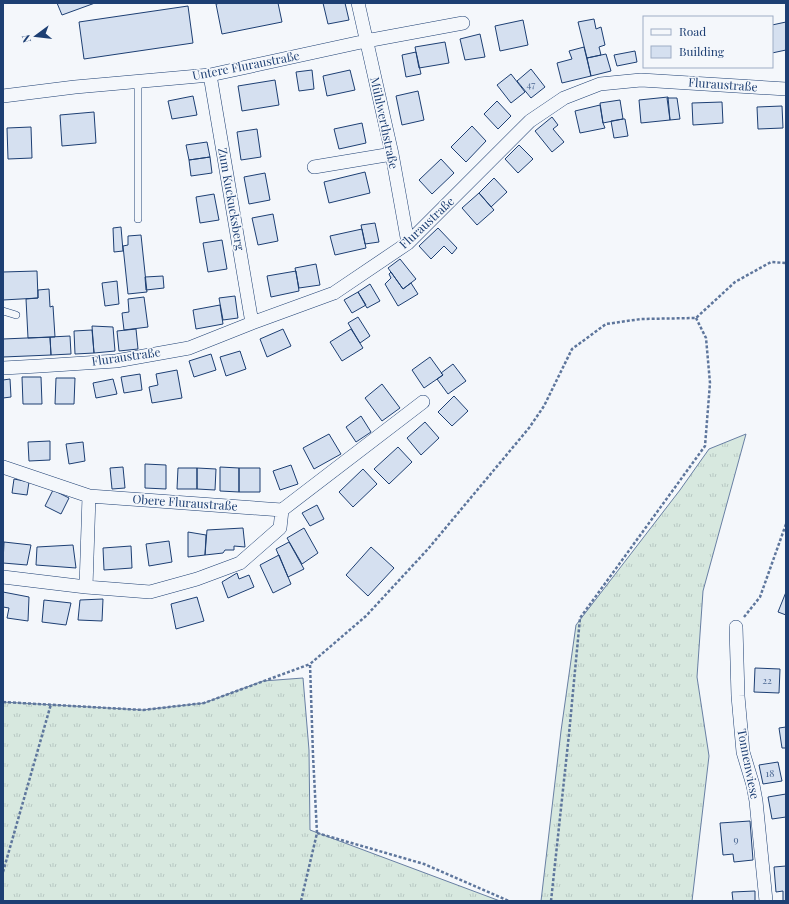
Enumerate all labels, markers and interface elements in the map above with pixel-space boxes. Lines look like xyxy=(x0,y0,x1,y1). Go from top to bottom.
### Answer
north arrow xyxy=(16,16,56,56)
legend xyxy=(643,16,773,68)
text: Road xyxy=(679,23,706,39)
text: N xyxy=(18,33,34,44)
text: Building xyxy=(679,43,725,59)
street label: Untere Fluraustraße xyxy=(191,47,301,83)
street label: Fluraustraße xyxy=(688,74,758,94)
street label: Mühlwerthstraße xyxy=(367,75,403,170)
house number: 47 xyxy=(527,77,535,91)
street label: Zum Kuckucksberg xyxy=(215,146,249,252)
street label: Fluraustraße xyxy=(395,193,457,252)
street label: Fluraustraße xyxy=(90,343,161,369)
street label: Obere Fluraustraße xyxy=(132,490,238,514)
house number: 22 xyxy=(762,673,772,687)
street label: Tonnenwiese xyxy=(734,727,764,800)
house number: 18 xyxy=(766,766,774,780)
house number: 9 xyxy=(733,832,739,846)

